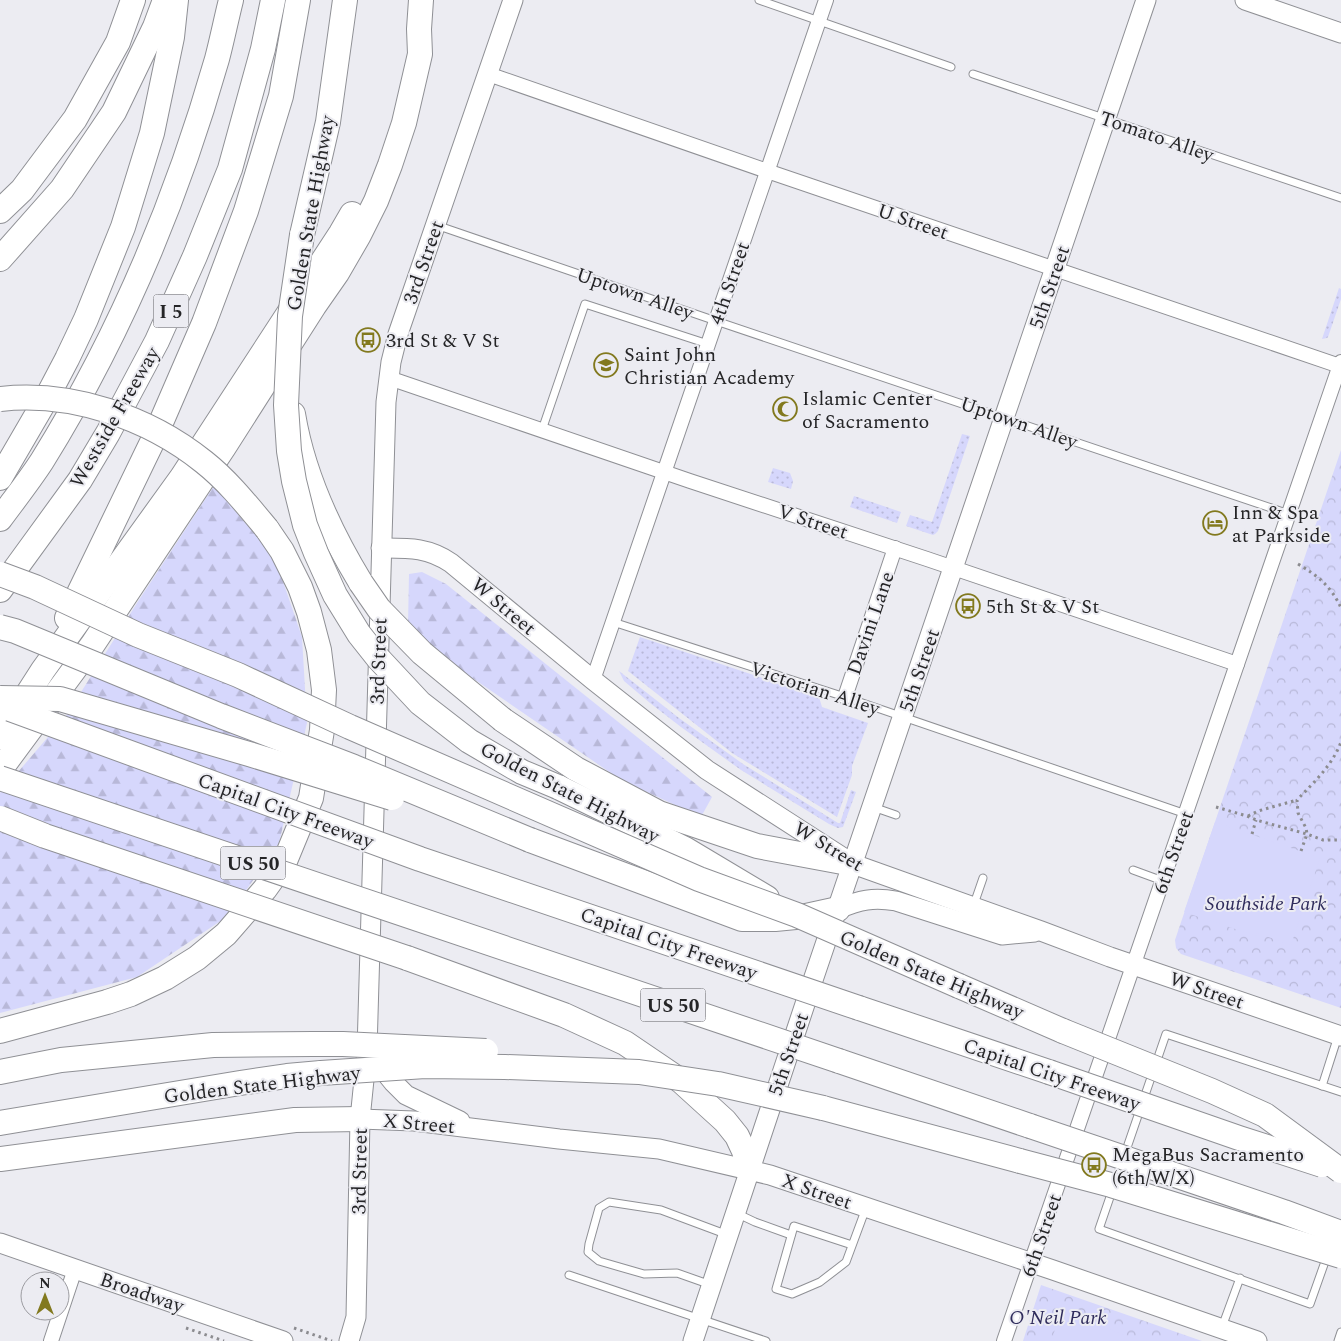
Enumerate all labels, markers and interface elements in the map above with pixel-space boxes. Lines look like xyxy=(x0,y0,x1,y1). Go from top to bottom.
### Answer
street label: Tomato Alley xyxy=(1096,103,1219,171)
street label: Golden State Highway xyxy=(279,112,343,313)
street label: U Street xyxy=(873,196,952,248)
street label: 3rd Street xyxy=(396,216,452,308)
street label: 4th Street xyxy=(702,238,758,329)
street label: 5th Street xyxy=(1022,242,1078,333)
street label: Uptown Alley xyxy=(572,260,699,329)
road number: I 5 xyxy=(154,294,188,328)
place label: 3rd St & V St xyxy=(386,326,500,356)
bus stop icon: 3rd St & V St xyxy=(355,327,381,353)
street label: Westside Freeway xyxy=(62,340,168,494)
place label: Saint John Christian Academy xyxy=(624,340,795,393)
school or university icon: Saint John Christian Academy xyxy=(593,352,619,378)
place label: Islamic Center of Sacramento xyxy=(802,384,933,437)
street label: Uptown Alley xyxy=(956,389,1083,458)
mosque icon: Islamic Center of Sacramento xyxy=(772,396,798,422)
street label: V Street xyxy=(774,497,852,547)
place label: Inn & Spa at Parkside xyxy=(1232,498,1330,551)
hotel icon: Inn & Spa at Parkside xyxy=(1202,510,1228,536)
street label: Davini Lane xyxy=(839,568,903,679)
street label: W Street xyxy=(464,570,543,643)
place label: 5th St & V St xyxy=(986,592,1099,622)
bus stop icon: 5th St & V St xyxy=(955,593,981,619)
street label: 3rd Street xyxy=(362,617,396,705)
street label: 5th Street xyxy=(892,625,948,716)
street label: Victorian Alley xyxy=(746,654,885,725)
street label: Golden State Highway xyxy=(475,735,666,852)
street label: Capital City Freeway xyxy=(193,765,379,857)
street label: 6th Street xyxy=(1146,807,1202,898)
street label: W Street xyxy=(788,814,869,880)
road number: US 50 xyxy=(220,846,286,880)
park label: Southside Park xyxy=(1205,889,1327,919)
street label: Capital City Freeway xyxy=(576,900,762,989)
street label: Golden State Highway xyxy=(835,922,1030,1028)
street label: W Street xyxy=(1165,964,1248,1018)
road number: US 50 xyxy=(640,988,706,1022)
street label: 5th Street xyxy=(761,1009,817,1100)
street label: Capital City Freeway xyxy=(959,1031,1145,1120)
street label: Golden State Highway xyxy=(162,1058,364,1112)
street label: X Street xyxy=(382,1106,456,1142)
street label: 3rd Street xyxy=(344,1127,376,1215)
place label: MegaBus Sacramento (6th/W/X) xyxy=(1112,1140,1304,1193)
bus stop icon: MegaBus Sacramento (6th/W/X) xyxy=(1081,1152,1107,1178)
street label: X Street xyxy=(778,1166,856,1218)
street label: 6th Street xyxy=(1014,1190,1070,1281)
street label: Broadway xyxy=(96,1265,189,1322)
north arrow xyxy=(20,1271,70,1321)
text: N xyxy=(39,1273,51,1294)
park label: O'Neil Park xyxy=(1009,1303,1107,1333)

